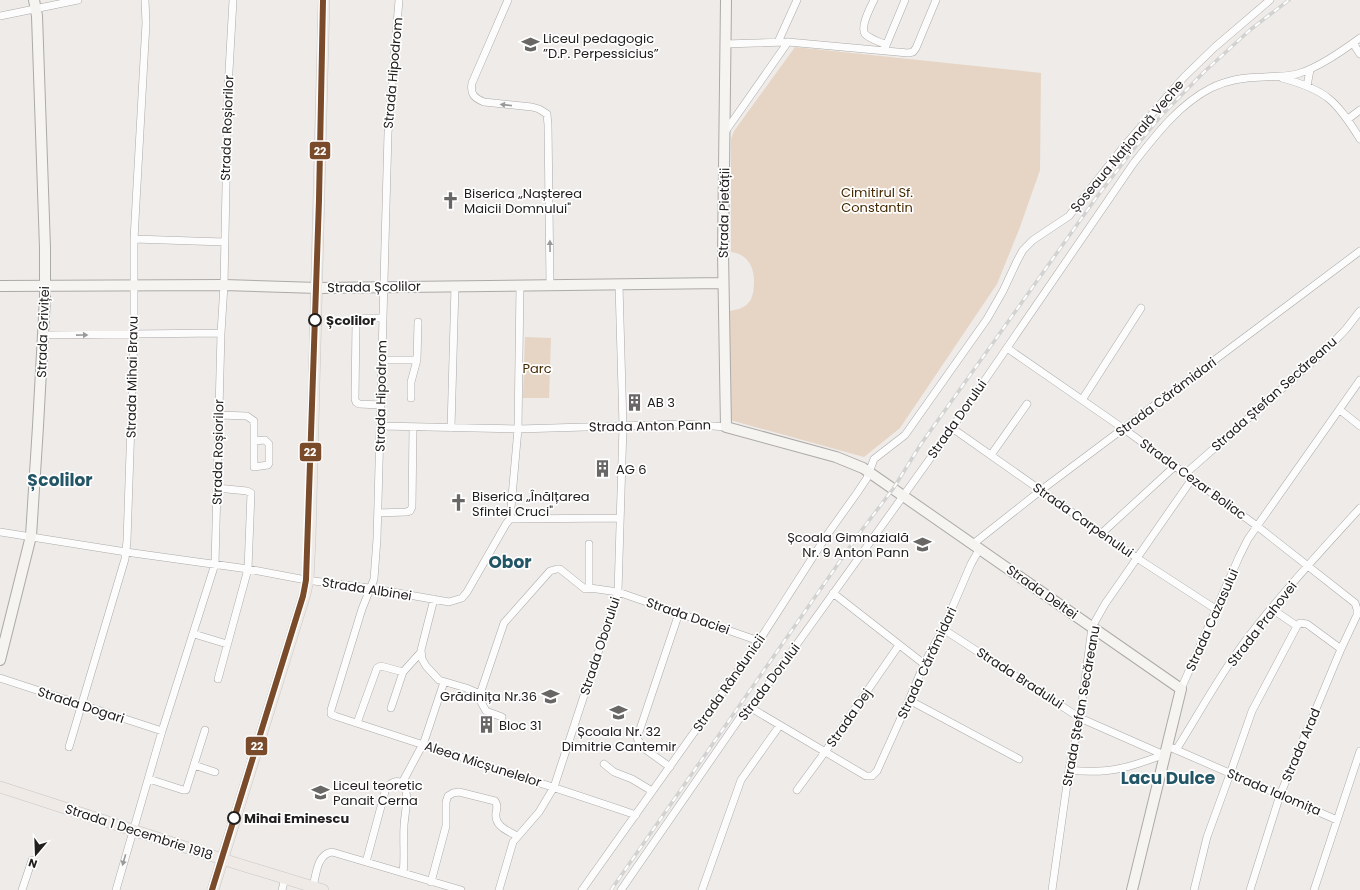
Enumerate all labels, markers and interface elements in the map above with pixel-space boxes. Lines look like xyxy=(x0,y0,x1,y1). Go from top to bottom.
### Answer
street label: Strada Hipodrom xyxy=(379,17,407,129)
place label: Liceul pedagogic ”D.P. Perpessicius” xyxy=(543,29,659,63)
school or university icon: Liceul pedagogic ”D.P. Perpessicius” xyxy=(520,35,540,55)
street label: Strada Roșiorilor xyxy=(216,75,238,181)
street label: Șoseaua Națională Veche xyxy=(1066,76,1188,216)
one-way arrow xyxy=(499,101,512,108)
line badge: 22 xyxy=(309,141,331,160)
text: 22 xyxy=(314,143,326,159)
street label: Strada Pietății xyxy=(714,168,734,258)
park label: Cimitirul Sf. Constantin xyxy=(841,183,913,217)
place label: Biserica „Nașterea Maicii Domnului" xyxy=(464,184,582,218)
church icon: Biserica „Nașterea Maicii Domnului" xyxy=(441,190,461,210)
one-way arrow xyxy=(547,239,553,252)
street label: Strada Școlilor xyxy=(327,277,421,297)
street label: Strada Griviței xyxy=(32,286,54,378)
place label: Școlilor xyxy=(326,311,376,330)
marker: Școlilor xyxy=(308,313,322,327)
street label: Strada Mihai Bravu xyxy=(121,316,143,438)
one-way arrow xyxy=(76,332,89,338)
street label: Strada Ștefan Secăreanu xyxy=(1207,332,1341,456)
street label: Strada Hipodrom xyxy=(371,340,391,452)
street label: Strada Cărămidari xyxy=(1112,353,1220,441)
park label: Parc xyxy=(522,359,552,378)
street label: Strada Dorului xyxy=(923,376,991,462)
building icon: AB 3 xyxy=(624,392,644,412)
place label: AB 3 xyxy=(647,393,675,412)
street label: Strada Roșiorilor xyxy=(208,399,228,505)
street label: Strada Anton Pann xyxy=(589,415,711,437)
street label: Strada Cezar Boliac xyxy=(1136,434,1250,524)
line badge: 22 xyxy=(299,442,322,462)
text: 22 xyxy=(304,444,316,460)
building icon: AG 6 xyxy=(593,459,613,479)
place label: AG 6 xyxy=(616,460,647,479)
district label: Școlilor xyxy=(27,468,93,492)
street label: Strada Carpenului xyxy=(1029,478,1137,562)
place label: Biserica „Înălțarea Sfintei Cruci" xyxy=(472,487,589,521)
church icon: Biserica „Înălțarea Sfintei Cruci" xyxy=(449,493,469,513)
place label: Școala Gimnazială Nr. 9 Anton Pann xyxy=(787,528,909,562)
school or university icon: Școala Gimnazială Nr. 9 Anton Pann xyxy=(912,534,932,554)
district label: Obor xyxy=(488,550,532,574)
street label: Strada Deltei xyxy=(1002,560,1082,624)
street label: Strada Cazasului xyxy=(1181,566,1243,674)
street label: Strada Albinei xyxy=(321,573,413,605)
street label: Strada Prahovei xyxy=(1223,577,1301,671)
street label: Strada Daciei xyxy=(644,593,732,639)
street label: Strada Oborului xyxy=(575,594,625,698)
street label: Strada Cărămidari xyxy=(893,604,961,722)
street label: Strada Ștefan Secăreanu xyxy=(1057,624,1105,788)
street label: Strada Rândunicii xyxy=(688,630,770,736)
street label: Strada Dorului xyxy=(734,639,804,725)
street label: Strada Bradului xyxy=(973,643,1067,713)
street label: Strada Dogari xyxy=(35,682,127,728)
street label: Strada Dej xyxy=(822,685,876,751)
school or university icon: Grădinița Nr.36 xyxy=(540,686,560,706)
place label: Grădinița Nr.36 xyxy=(440,687,537,706)
school or university icon: Școala Nr. 32 Dimitrie Cantemir xyxy=(609,702,629,722)
street label: Strada Arad xyxy=(1277,705,1325,785)
building icon: Bloc 31 xyxy=(476,715,496,735)
place label: Bloc 31 xyxy=(499,716,542,735)
place label: Școala Nr. 32 Dimitrie Cantemir xyxy=(562,722,676,756)
line badge: 22 xyxy=(245,736,268,756)
street label: Aleea Micșunelelor xyxy=(422,736,544,792)
text: 22 xyxy=(251,738,263,754)
street label: Strada Ialomița xyxy=(1224,764,1324,820)
district label: Lacu Dulce xyxy=(1121,766,1215,790)
place label: Liceul teoretic Panait Cerna xyxy=(333,776,423,810)
school or university icon: Liceul teoretic Panait Cerna xyxy=(310,782,330,802)
street label: Strada 1 Decembrie 1918 xyxy=(63,799,215,865)
place label: Mihai Eminescu xyxy=(244,809,349,828)
marker: Mihai Eminescu xyxy=(227,811,241,825)
north arrow xyxy=(16,834,56,874)
one-way arrow xyxy=(121,854,127,866)
text: N xyxy=(26,855,39,872)

